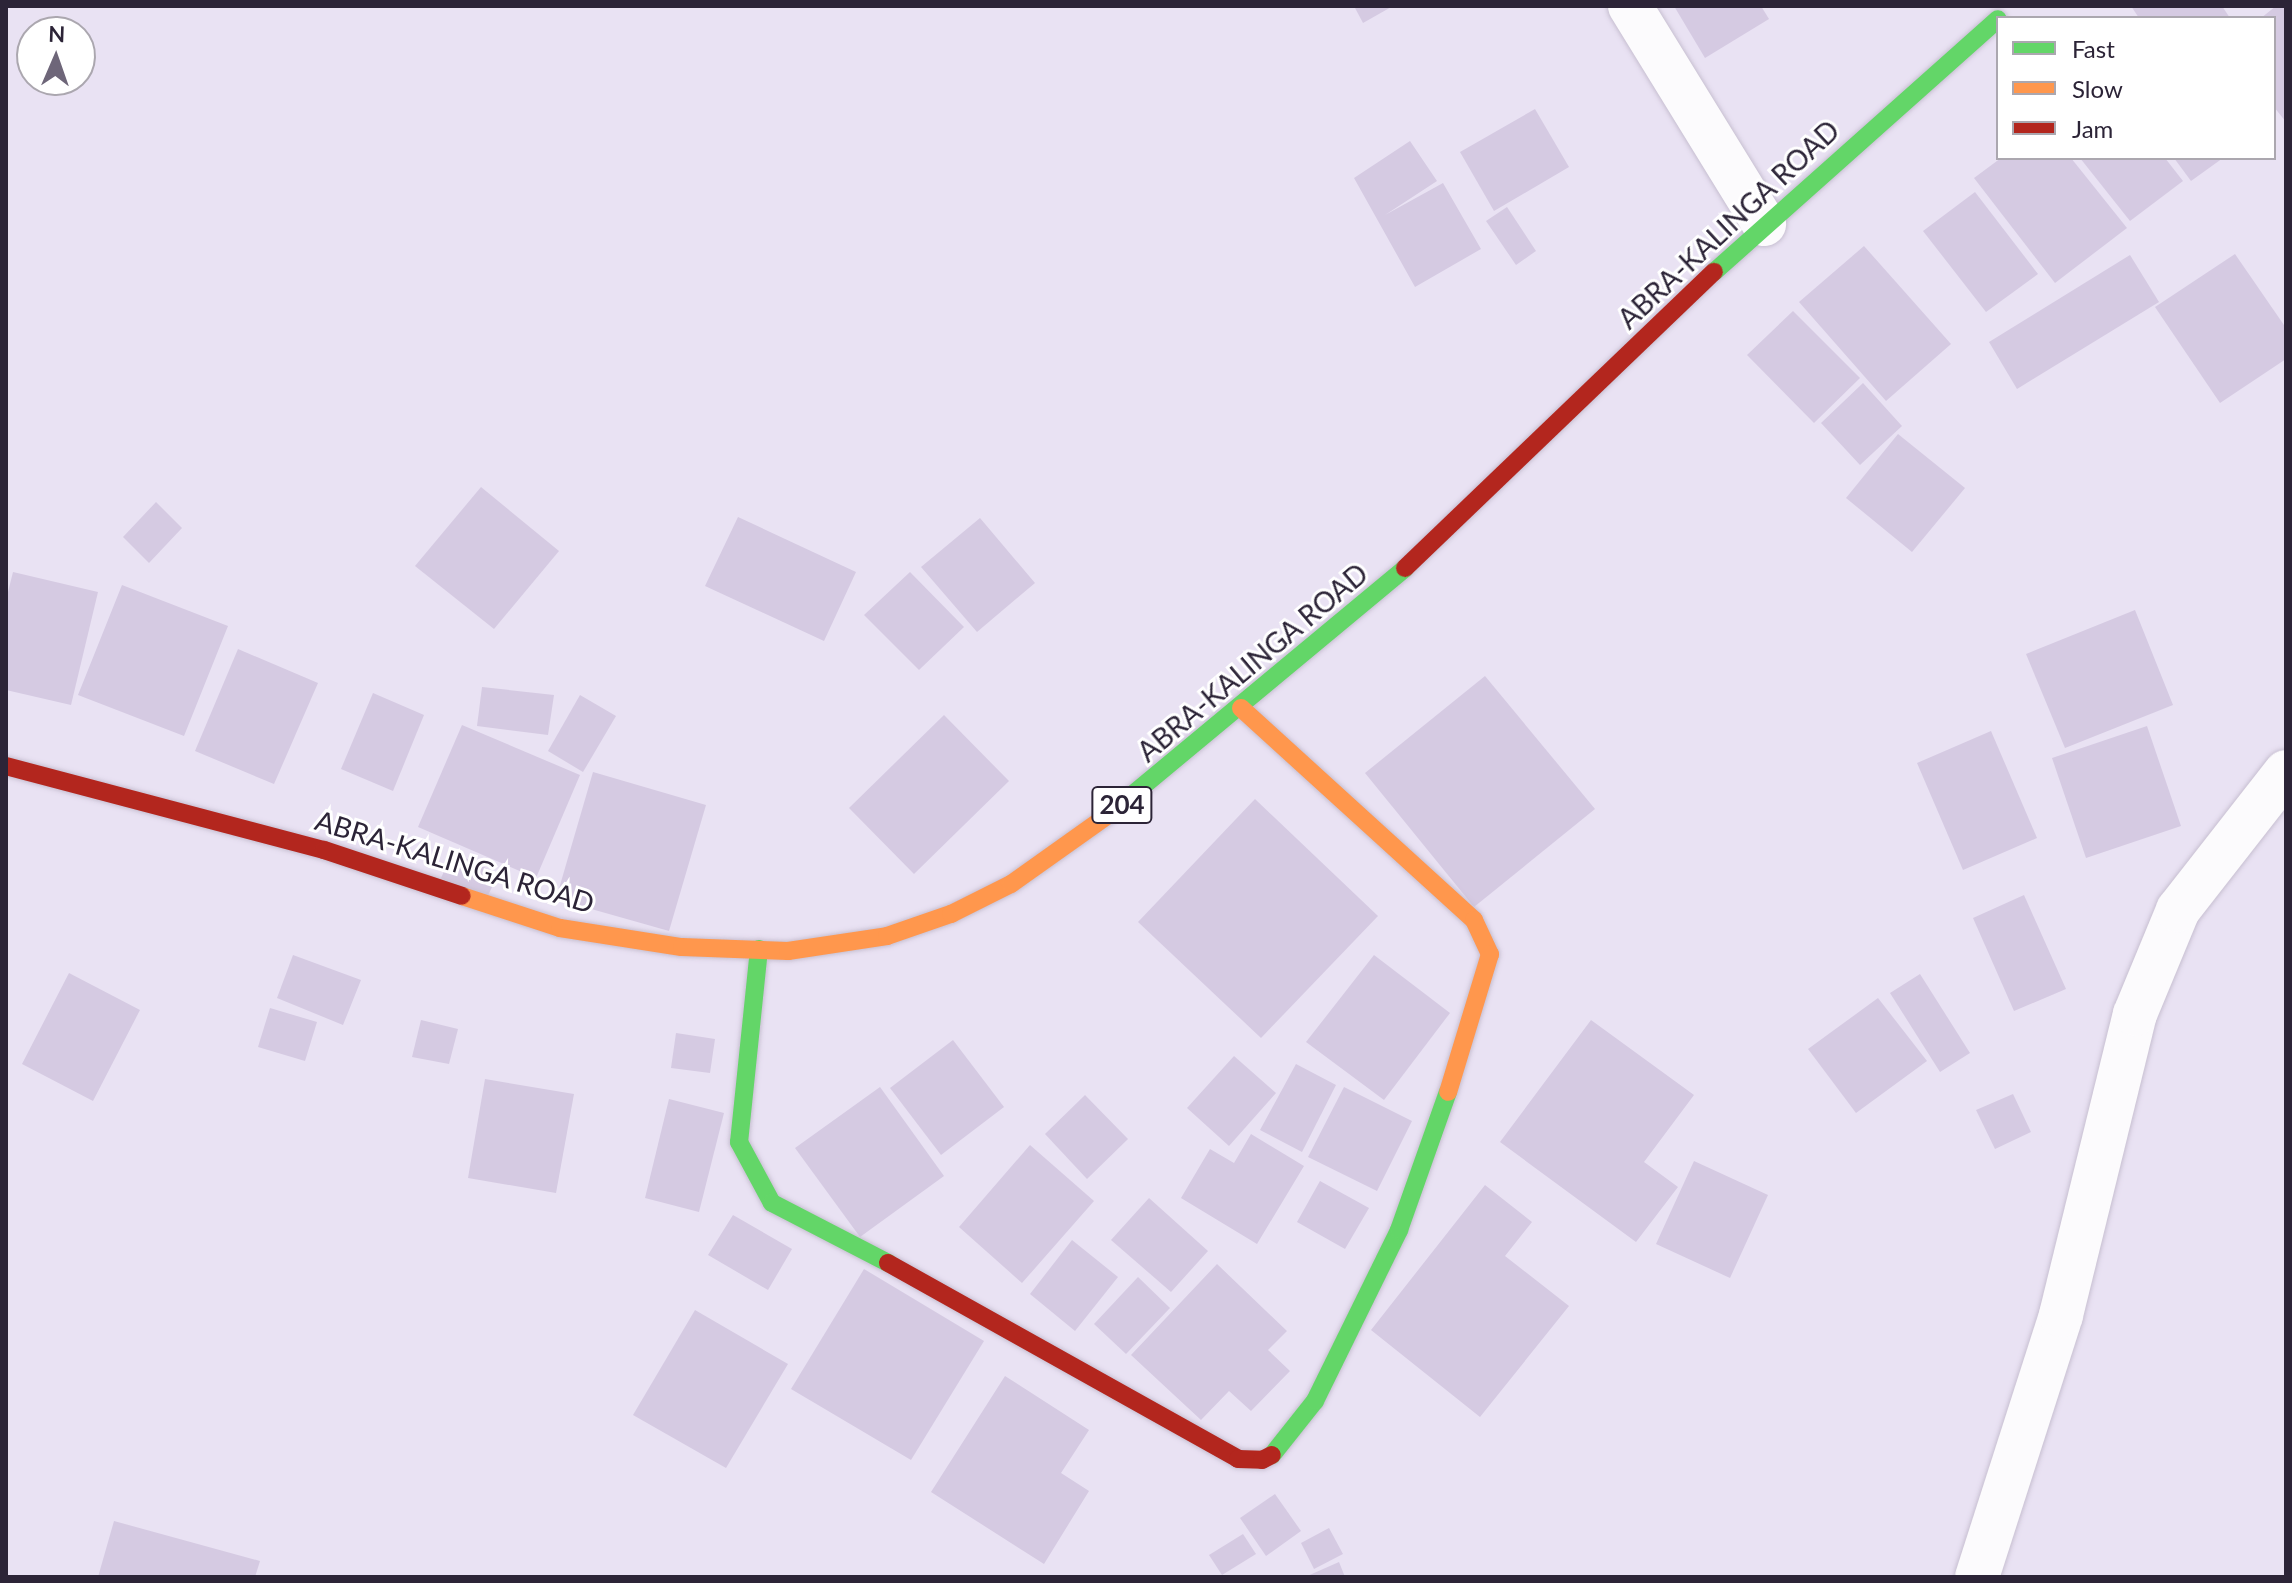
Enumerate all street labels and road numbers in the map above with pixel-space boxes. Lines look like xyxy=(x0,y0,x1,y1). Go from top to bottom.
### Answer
street label: ABRA-KALINGA ROAD xyxy=(1610,113,1846,335)
street label: ABRA-KALINGA ROAD xyxy=(1130,556,1374,768)
road number: 204 xyxy=(1090,783,1154,827)
street label: ABRA-KALINGA ROAD xyxy=(311,802,599,920)

